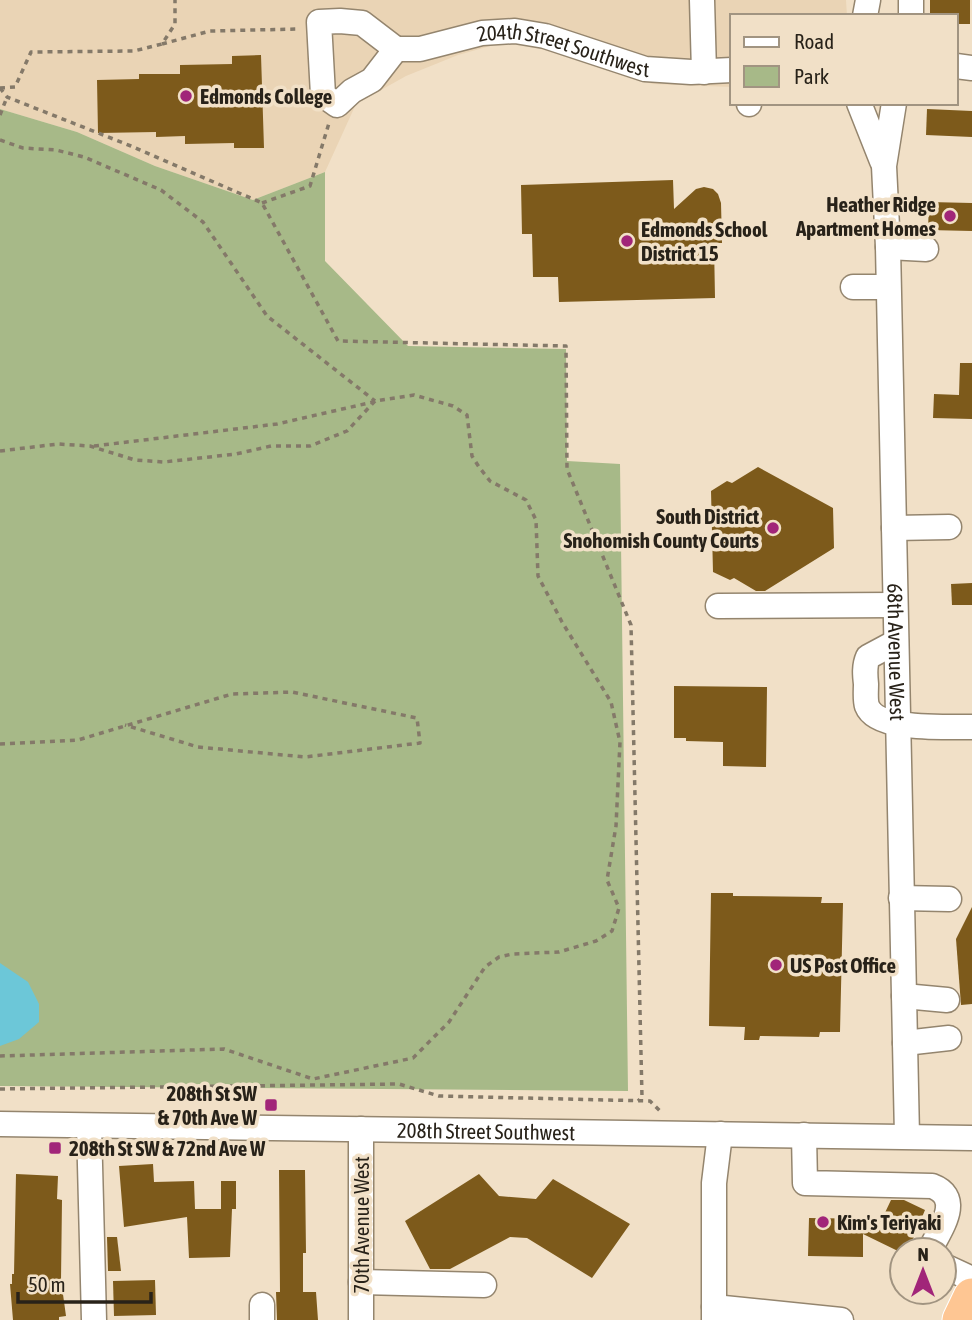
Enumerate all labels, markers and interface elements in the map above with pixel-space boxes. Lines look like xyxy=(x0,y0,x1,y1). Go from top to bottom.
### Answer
legend xyxy=(730,14,958,105)
street label: 204th Street Southwest xyxy=(474,19,650,81)
text: Road xyxy=(794,29,834,53)
text: Park xyxy=(794,64,829,88)
place label: Edmonds College xyxy=(200,84,332,108)
marker: Edmonds College xyxy=(178,88,194,104)
place label: Heather Ridge Apartment Homes xyxy=(795,192,937,240)
marker: Heather Ridge Apartment Homes xyxy=(942,208,958,224)
place label: Edmonds School District 15 xyxy=(641,217,768,265)
marker: Edmonds School District 15 xyxy=(619,233,635,249)
place label: South District Snohomish County Courts xyxy=(564,504,760,552)
marker: South District Snohomish County Courts xyxy=(765,520,781,536)
street label: 68th Avenue West xyxy=(883,583,910,721)
place label: US Post Office xyxy=(790,953,896,977)
marker: US Post Office xyxy=(768,957,784,973)
place label: 208th St SW & 70th Ave W xyxy=(158,1081,258,1129)
marker: 208th St SW & 70th Ave W xyxy=(263,1097,279,1113)
street label: 208th Street Southwest xyxy=(397,1118,575,1144)
place label: 208th St SW & 72nd Ave W xyxy=(69,1136,266,1160)
marker: 208th St SW & 72nd Ave W xyxy=(47,1140,63,1156)
street label: 70th Avenue West xyxy=(349,1156,373,1294)
place label: Kim's Teriyaki xyxy=(837,1210,941,1234)
marker: Kim's Teriyaki xyxy=(815,1214,831,1230)
north arrow xyxy=(888,1236,958,1306)
text: N xyxy=(917,1243,929,1265)
scale bar xyxy=(18,1260,150,1304)
text: 50 m xyxy=(28,1272,66,1296)

